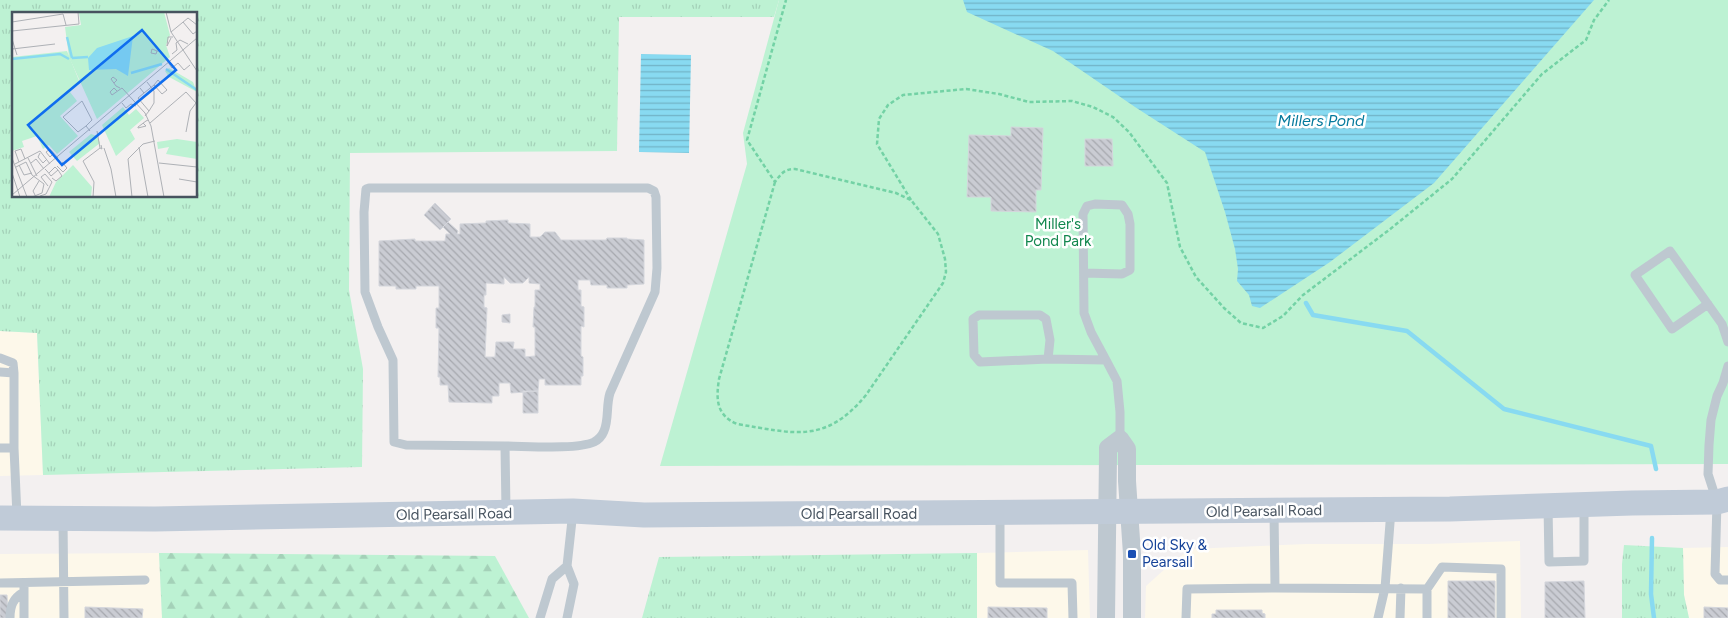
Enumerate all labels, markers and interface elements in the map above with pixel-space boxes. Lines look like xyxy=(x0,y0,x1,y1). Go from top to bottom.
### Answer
inset map xyxy=(12,12,198,198)
water label: Millers Pond xyxy=(1278,111,1365,130)
park label: Miller's Pond Park xyxy=(1025,215,1092,250)
street label: Old Pearsall Road xyxy=(1206,501,1322,521)
street label: Old Pearsall Road xyxy=(396,504,512,524)
street label: Old Pearsall Road xyxy=(801,505,917,523)
place label: Old Sky & Pearsall xyxy=(1142,536,1208,571)
marker: Old Sky & Pearsall xyxy=(1126,548,1138,560)

